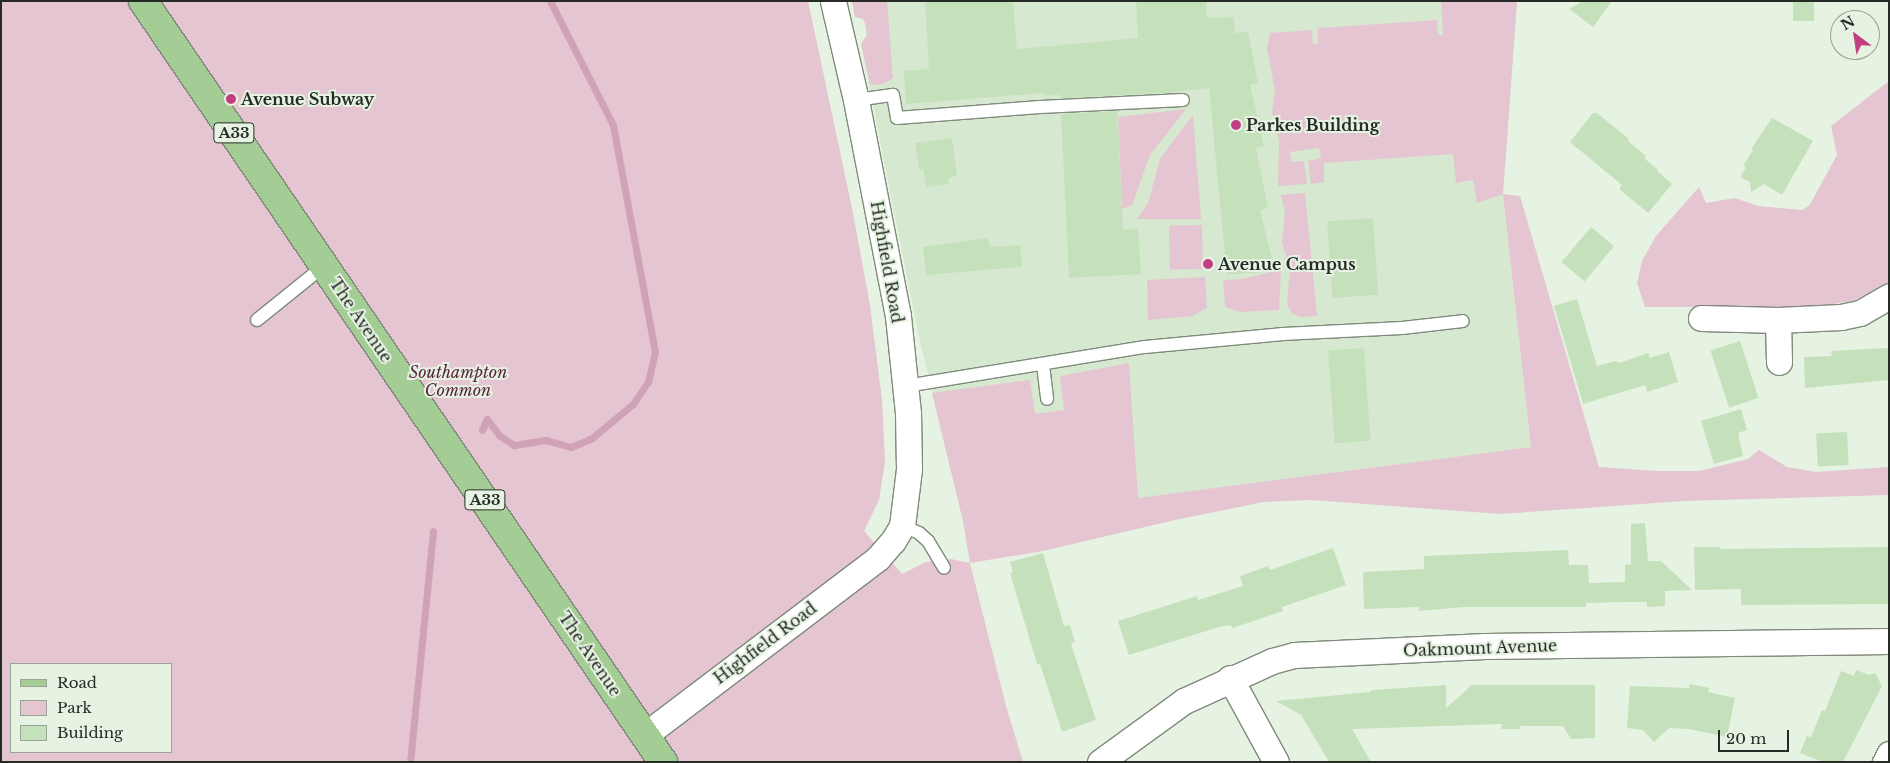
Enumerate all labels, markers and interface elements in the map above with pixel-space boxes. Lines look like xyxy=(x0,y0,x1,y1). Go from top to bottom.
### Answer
north arrow xyxy=(1830,10,1880,60)
text: N xyxy=(1838,12,1858,34)
place label: Avenue Subway xyxy=(241,89,374,109)
marker: Avenue Subway xyxy=(225,93,237,105)
place label: Parkes Building xyxy=(1246,115,1379,135)
marker: Parkes Building xyxy=(1230,119,1242,131)
road number: A33 xyxy=(213,120,255,146)
street label: Highfield Road xyxy=(867,199,907,325)
place label: Avenue Campus xyxy=(1218,254,1356,274)
marker: Avenue Campus xyxy=(1202,258,1214,270)
street label: The Avenue xyxy=(325,274,397,366)
park label: Southampton Common xyxy=(409,362,507,400)
road number: A33 xyxy=(464,488,506,512)
street label: Highfield Road xyxy=(710,598,820,688)
street label: The Avenue xyxy=(554,608,626,700)
street label: Oakmount Avenue xyxy=(1402,636,1558,660)
legend xyxy=(10,663,172,753)
text: Road xyxy=(57,673,97,692)
text: Park xyxy=(57,698,92,717)
scale bar xyxy=(1720,720,1791,752)
text: Building xyxy=(57,723,123,742)
text: 20 m xyxy=(1726,729,1766,748)

